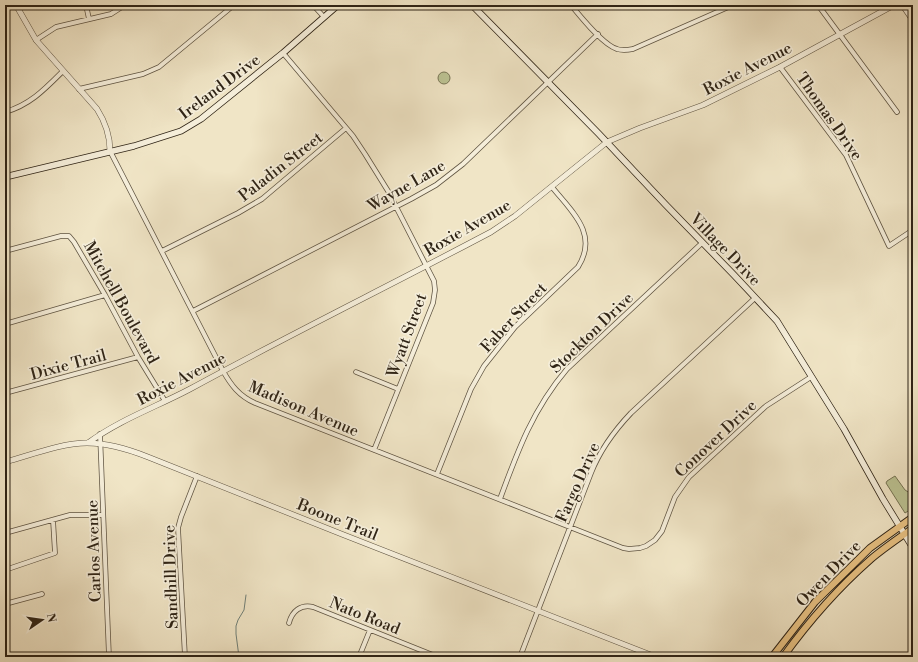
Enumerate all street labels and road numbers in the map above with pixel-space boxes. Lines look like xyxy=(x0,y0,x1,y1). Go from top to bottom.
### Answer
street label: Roxie Avenue xyxy=(700,38,795,100)
street label: Ireland Drive xyxy=(175,50,264,124)
street label: Thomas Drive xyxy=(792,69,867,164)
street label: Paladin Street xyxy=(234,127,327,206)
street label: Wayne Lane xyxy=(363,156,449,217)
street label: Roxie Avenue xyxy=(420,195,515,261)
street label: Village Drive xyxy=(685,208,765,290)
street label: Mitchell Boulevard xyxy=(79,238,163,367)
street label: Faber Street xyxy=(476,278,551,357)
street label: Stockton Drive xyxy=(546,288,638,377)
street label: Wyatt Street xyxy=(382,290,432,381)
street label: Dixie Trail xyxy=(28,345,109,385)
street label: Roxie Avenue xyxy=(134,348,229,410)
street label: Madison Avenue xyxy=(245,377,362,441)
street label: Conover Drive xyxy=(670,396,761,482)
street label: Fargo Drive xyxy=(551,439,604,526)
street label: Boone Trail xyxy=(293,494,381,545)
street label: Carlos Avenue xyxy=(82,499,106,603)
street label: Sandhill Drive xyxy=(159,525,183,629)
street label: Owen Drive xyxy=(792,536,865,611)
street label: Nato Road xyxy=(326,593,403,639)

